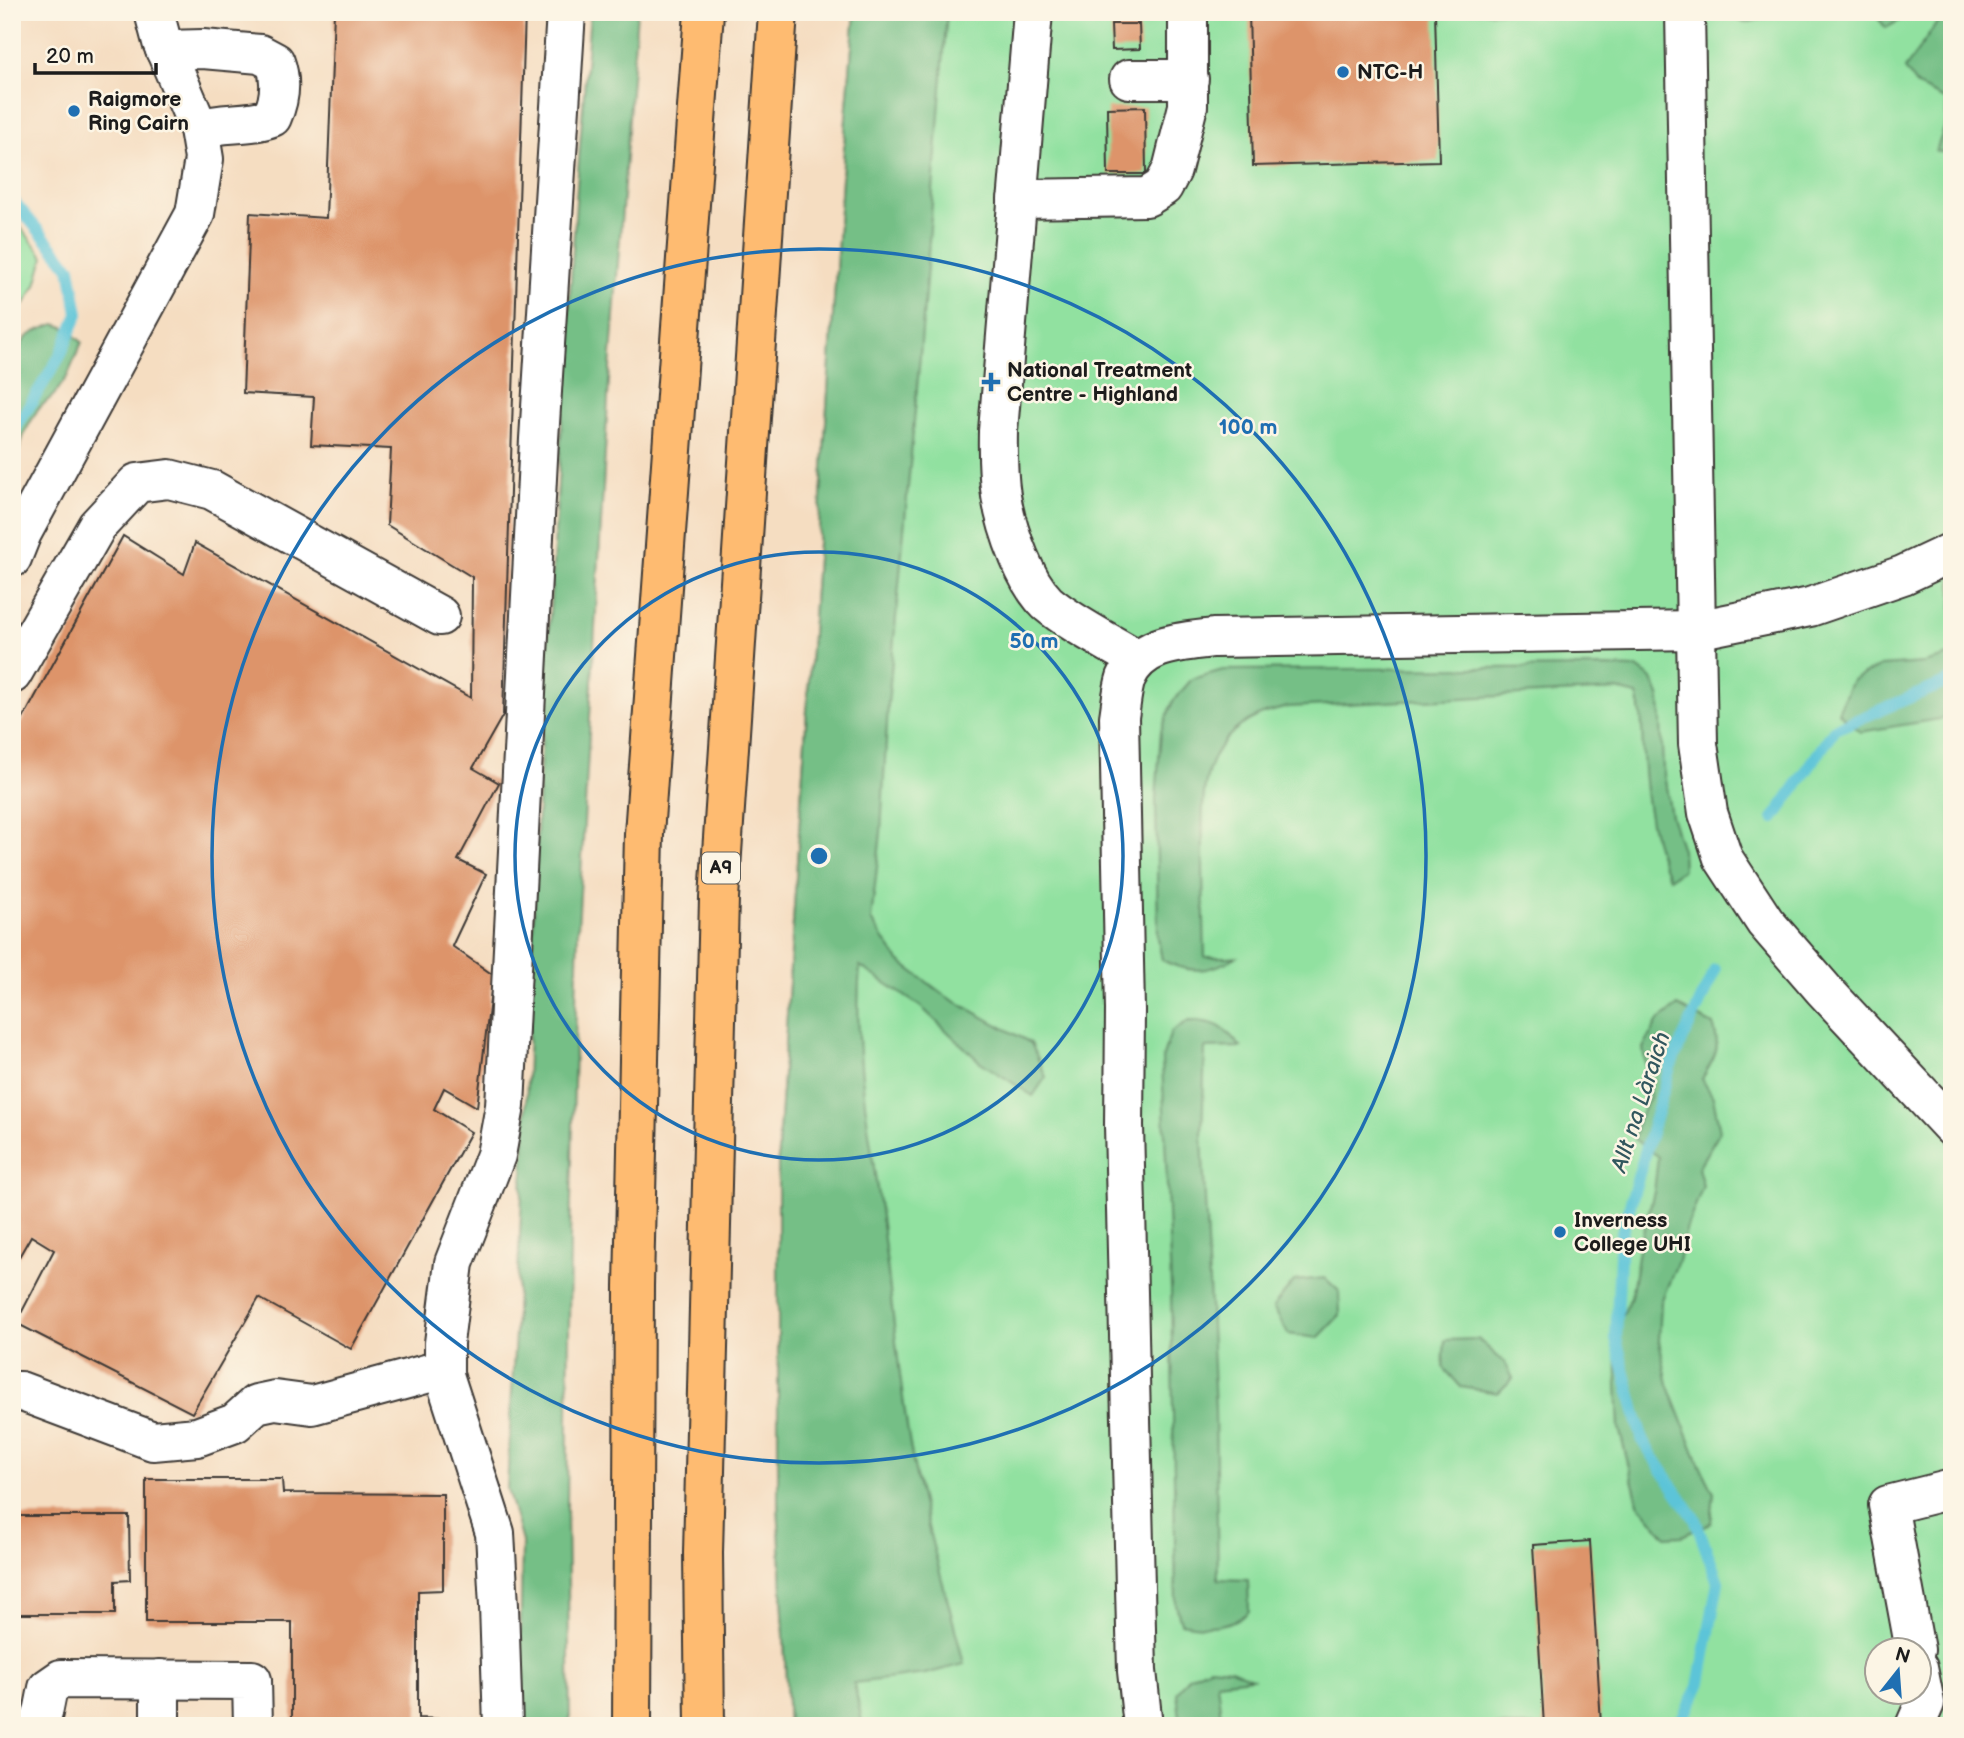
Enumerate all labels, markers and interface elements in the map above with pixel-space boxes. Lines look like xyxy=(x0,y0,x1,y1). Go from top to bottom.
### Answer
scale bar xyxy=(35,32,156,76)
text: 20 m xyxy=(46,44,94,69)
place label: NTC-H xyxy=(1357,60,1423,85)
marker: NTC-H xyxy=(1335,64,1351,80)
place label: Raigmore Ring Cairn xyxy=(88,87,189,136)
marker: Raigmore Ring Cairn xyxy=(66,103,82,119)
place label: National Treatment Centre - Highland xyxy=(1007,358,1192,407)
marker: National Treatment Centre - Highland xyxy=(981,372,1001,392)
text: 100 m xyxy=(1219,415,1277,440)
text: 50 m xyxy=(1010,629,1058,654)
centre of rings xyxy=(807,844,831,868)
road number: A9 xyxy=(702,852,740,884)
water label: Allt na Làraich xyxy=(1605,1028,1677,1177)
place label: Inverness College UHI xyxy=(1574,1208,1691,1257)
marker: Inverness College UHI xyxy=(1552,1224,1568,1240)
north arrow xyxy=(1862,1636,1932,1706)
text: N xyxy=(1892,1643,1913,1669)

